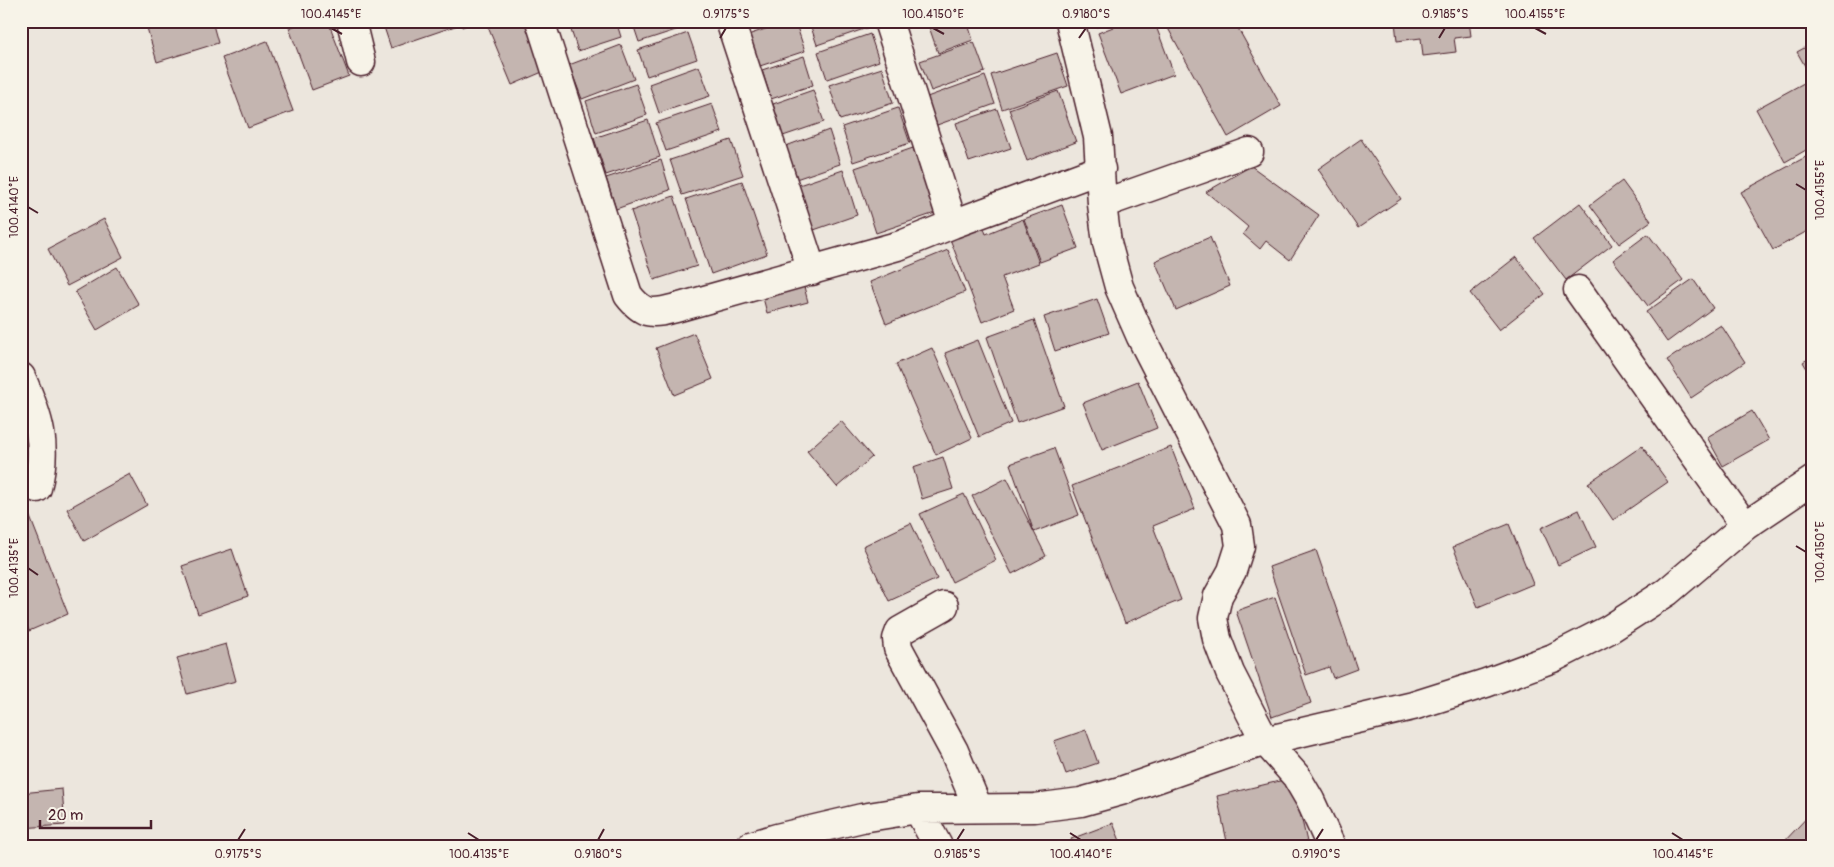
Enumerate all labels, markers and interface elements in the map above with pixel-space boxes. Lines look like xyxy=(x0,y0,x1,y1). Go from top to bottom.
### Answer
text: 100.4145°E xyxy=(301,7,361,22)
text: 0.9175°S xyxy=(703,7,749,22)
text: 100.4150°E xyxy=(902,7,964,22)
text: 0.9180°S xyxy=(1062,7,1110,22)
text: 0.9185°S xyxy=(1422,7,1468,22)
text: 100.4155°E xyxy=(1505,7,1565,22)
text: 100.4155°E xyxy=(1813,160,1828,220)
text: 100.4140°E xyxy=(7,176,22,238)
text: 100.4150°E xyxy=(1813,521,1828,583)
text: 100.4135°E xyxy=(7,538,22,598)
scale bar xyxy=(40,797,151,829)
text: 20 m xyxy=(48,806,83,825)
text: 0.9175°S xyxy=(215,847,261,862)
text: 100.4135°E xyxy=(449,847,509,862)
text: 0.9180°S xyxy=(574,847,622,862)
text: 0.9185°S xyxy=(934,847,980,862)
text: 100.4140°E xyxy=(1050,847,1112,862)
text: 0.9190°S xyxy=(1292,847,1340,862)
text: 100.4145°E xyxy=(1653,847,1713,862)

